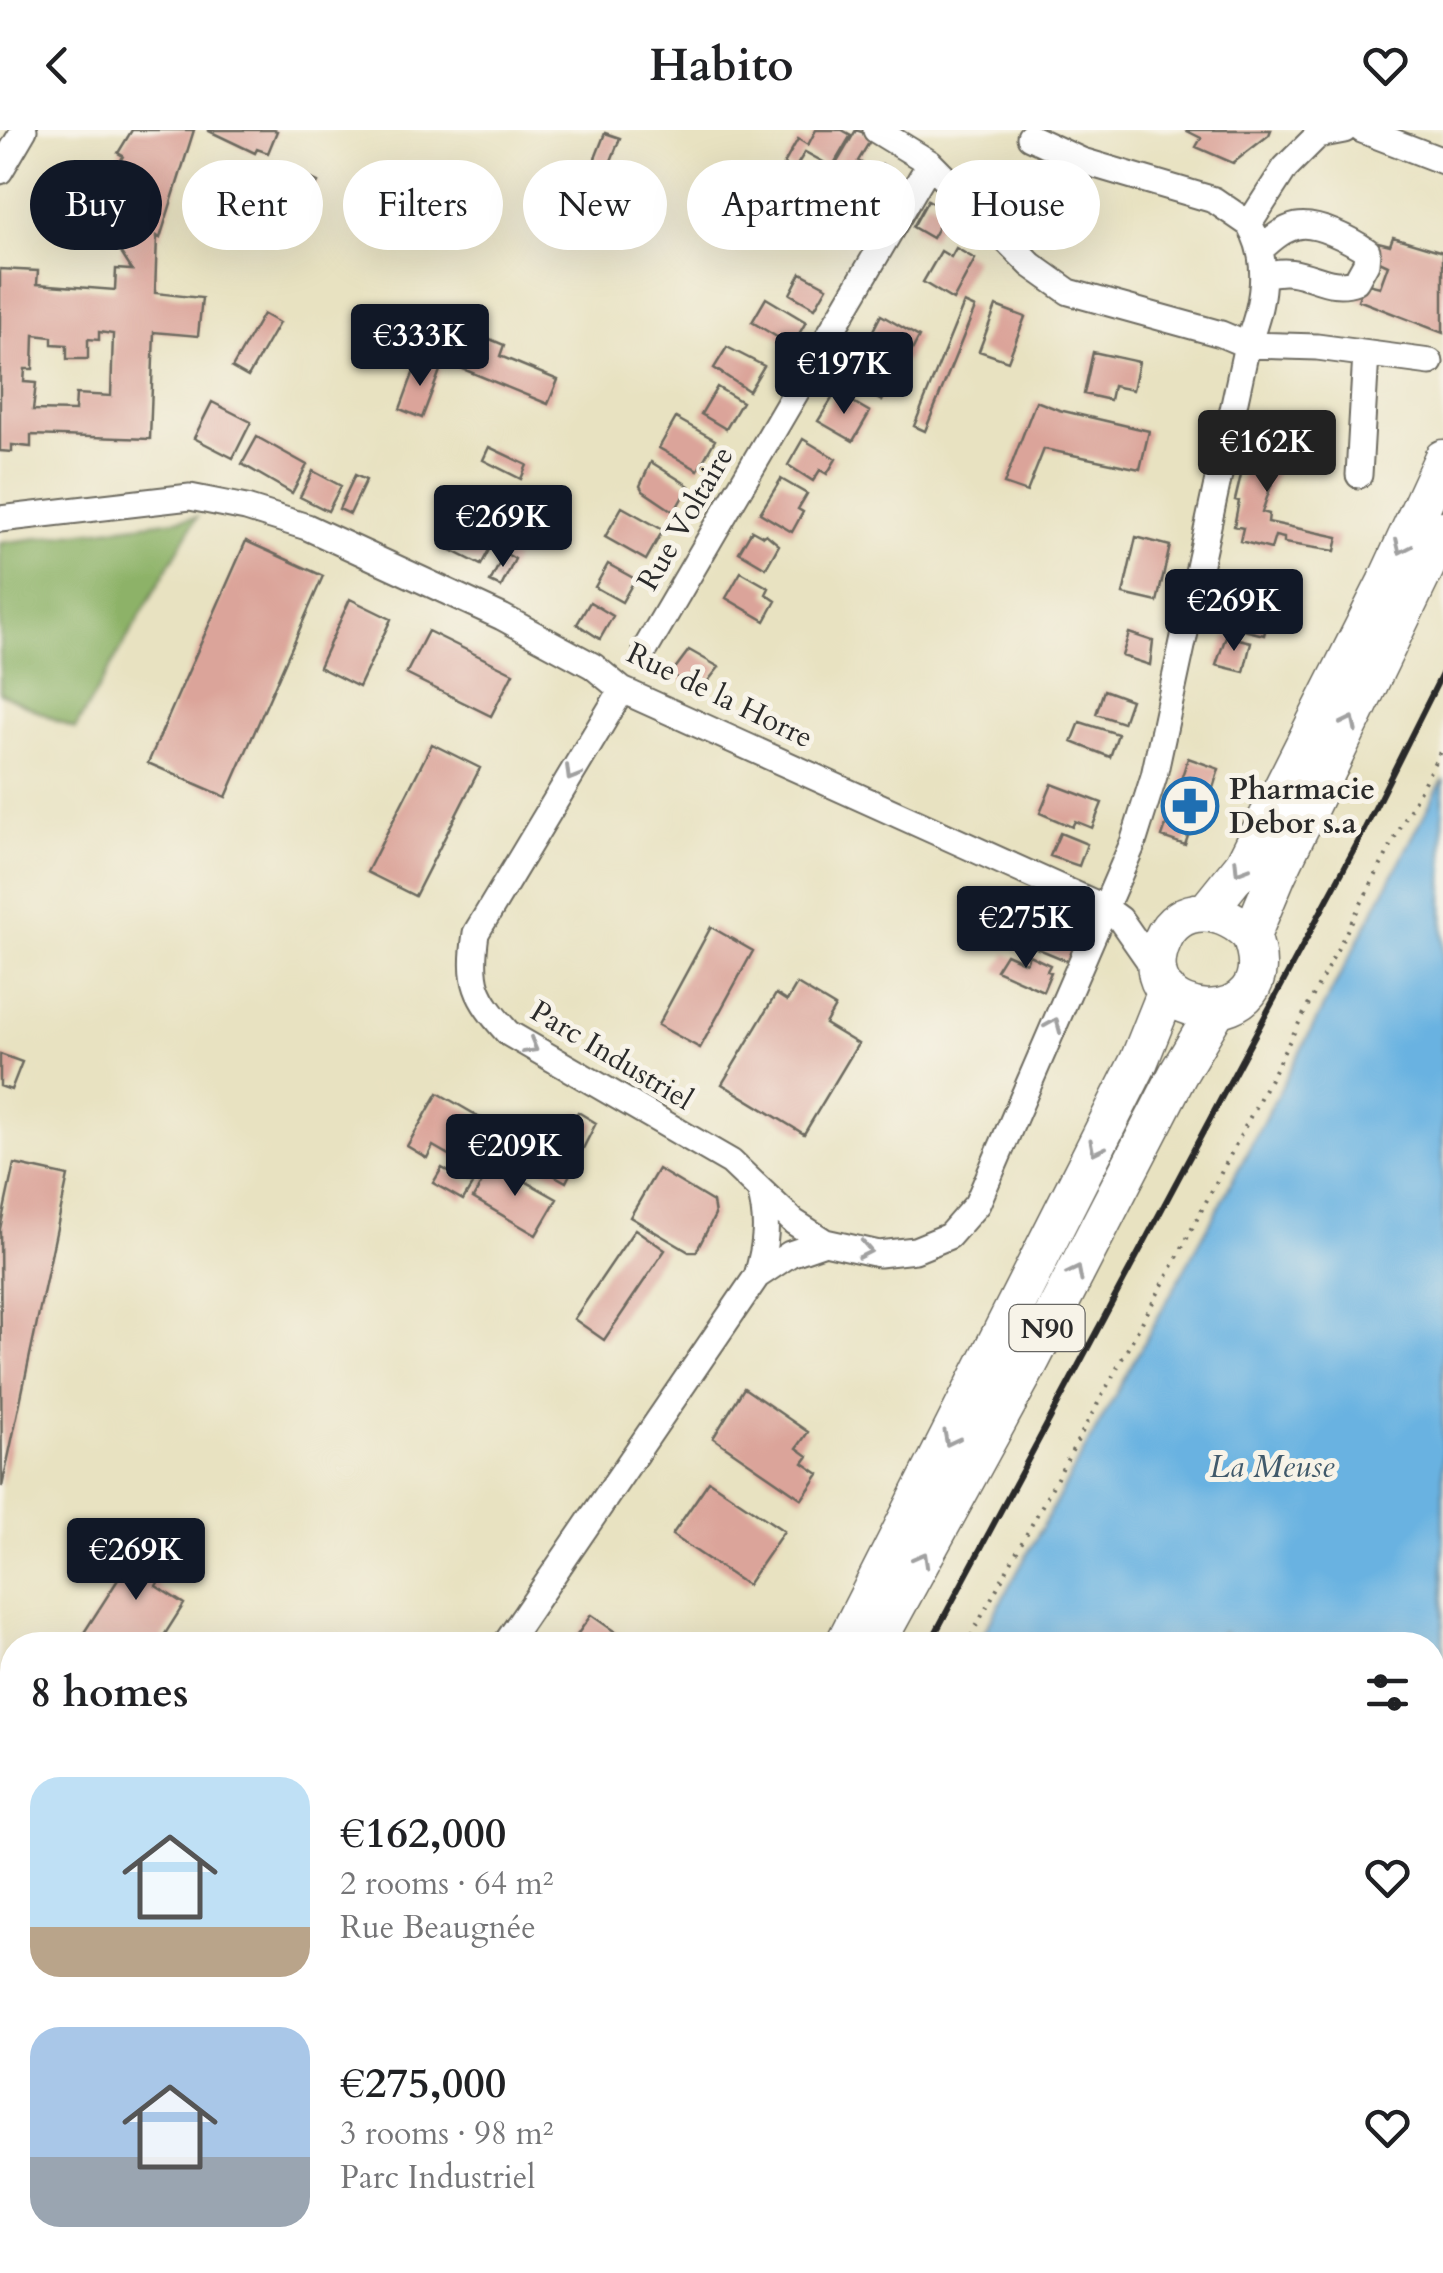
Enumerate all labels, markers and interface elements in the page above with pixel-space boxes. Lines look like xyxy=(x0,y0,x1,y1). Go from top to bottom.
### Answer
text: Habito xyxy=(649,35,794,96)
icon: back xyxy=(30,38,85,93)
icon: heart xyxy=(1358,38,1413,93)
chip: Buy xyxy=(30,160,162,250)
chip: Rent xyxy=(182,160,323,250)
chip: Filters xyxy=(343,160,503,250)
chip: New xyxy=(523,160,667,250)
chip: Apartment xyxy=(687,160,915,250)
chip: House xyxy=(935,160,1100,250)
pin: €333K xyxy=(350,304,490,389)
text: €333K xyxy=(373,314,467,358)
pin: €197K xyxy=(774,332,914,417)
text: €197K xyxy=(797,342,891,386)
pin: €162K xyxy=(1197,410,1337,495)
text: €162K xyxy=(1220,420,1314,464)
street label: Rue Voltaire xyxy=(628,439,743,598)
pin: €269K xyxy=(433,485,573,570)
text: €269K xyxy=(456,495,550,539)
one-way arrow xyxy=(1395,537,1415,555)
pin: €269K xyxy=(1164,569,1304,654)
text: €269K xyxy=(1187,579,1281,623)
street label: Rue de la Horre xyxy=(620,633,820,758)
one-way arrow xyxy=(1338,715,1358,733)
one-way arrow xyxy=(565,763,584,781)
place label: Pharmacie Debor s.a xyxy=(1229,769,1375,844)
pharmacy icon: Pharmacie Debor s.a xyxy=(1160,776,1220,836)
one-way arrow xyxy=(1233,858,1252,876)
pin: €275K xyxy=(956,886,1096,971)
text: €275K xyxy=(979,896,1073,940)
street label: Parc Industriel xyxy=(523,991,701,1120)
one-way arrow xyxy=(1042,1017,1062,1035)
one-way arrow xyxy=(520,1035,538,1054)
pin: €209K xyxy=(445,1114,585,1199)
text: €209K xyxy=(468,1124,562,1168)
one-way arrow xyxy=(1089,1138,1108,1156)
one-way arrow xyxy=(856,1239,873,1260)
one-way arrow xyxy=(1063,1265,1083,1283)
road number: N90 xyxy=(1010,1305,1084,1351)
one-way arrow xyxy=(942,1428,962,1446)
water label: La Meuse xyxy=(1210,1445,1335,1489)
pin: €269K xyxy=(66,1518,206,1603)
text: €269K xyxy=(89,1528,183,1572)
one-way arrow xyxy=(910,1552,929,1570)
text: 8 homes xyxy=(30,1664,188,1721)
icon: filters xyxy=(1360,1665,1415,1720)
text: €162,000 xyxy=(340,1805,506,1862)
icon: home xyxy=(110,1817,230,1937)
icon: heart xyxy=(1360,1850,1415,1905)
text: 2 rooms · 64 m² xyxy=(340,1862,553,1906)
text: Rue Beaugnée xyxy=(340,1906,536,1950)
text: €275,000 xyxy=(340,2055,506,2112)
icon: home xyxy=(110,2067,230,2187)
icon: heart xyxy=(1360,2100,1415,2155)
text: 3 rooms · 98 m² xyxy=(340,2112,553,2156)
text: Parc Industriel xyxy=(340,2156,535,2200)

